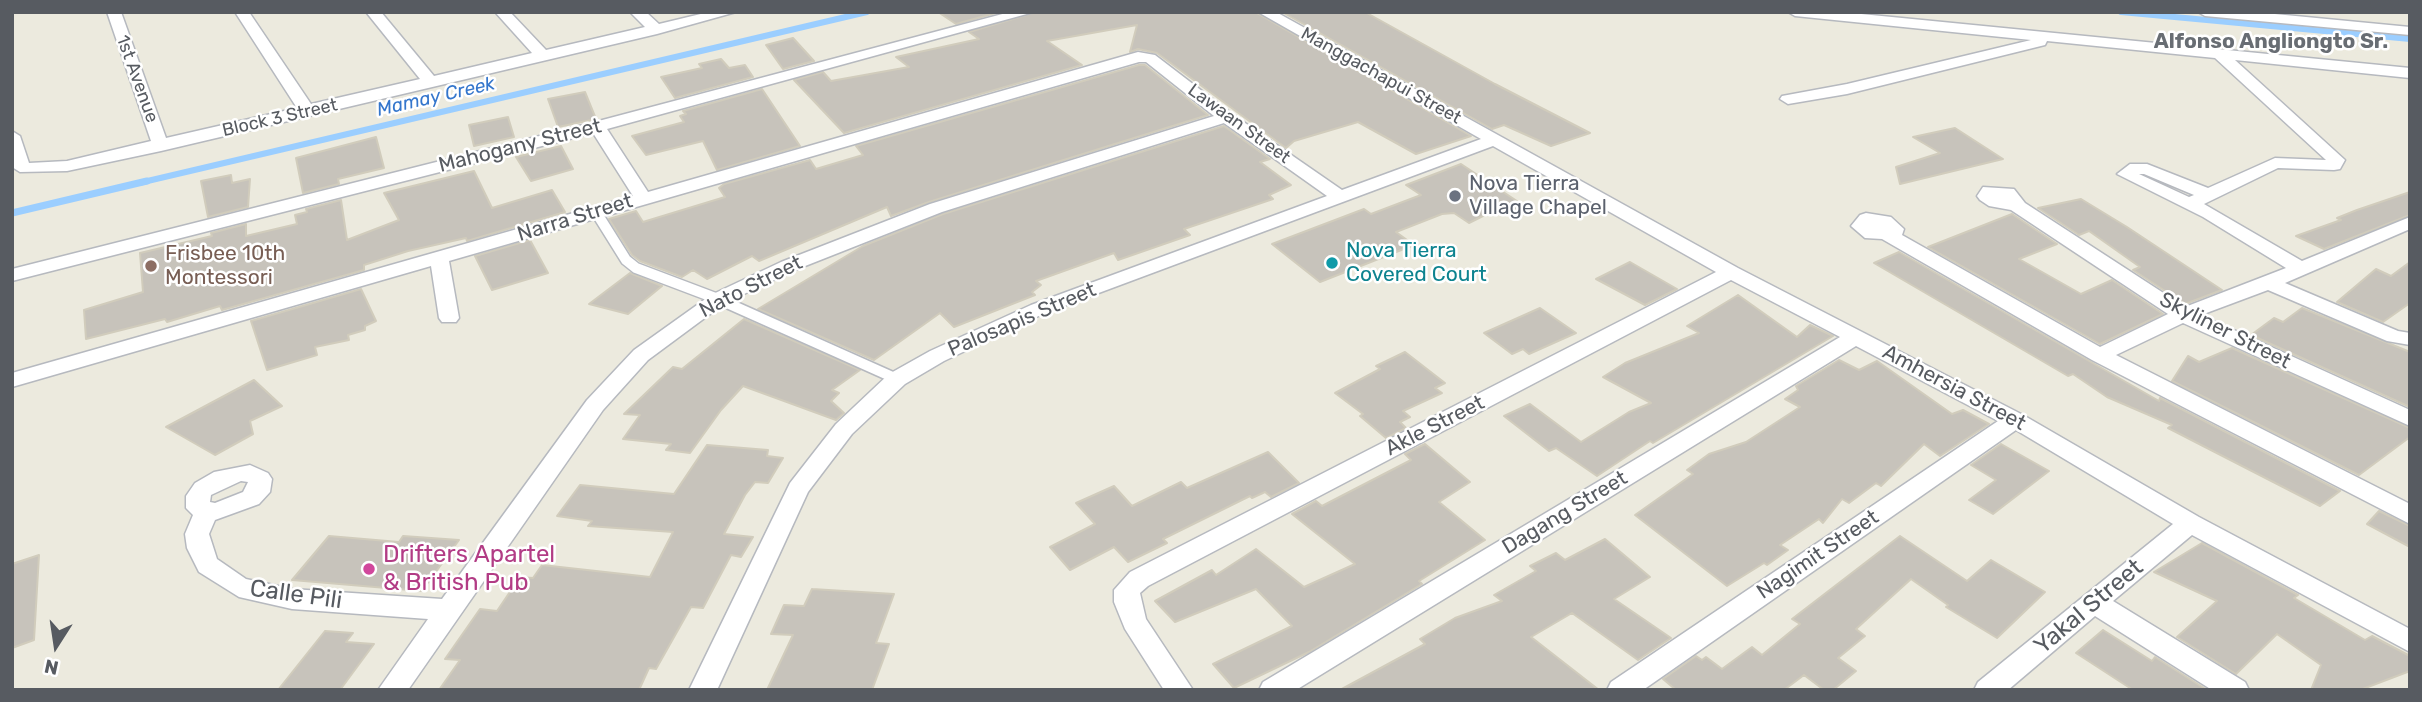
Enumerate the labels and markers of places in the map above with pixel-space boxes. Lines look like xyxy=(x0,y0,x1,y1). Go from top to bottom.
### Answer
place label: Nova Tierra Village Chapel xyxy=(1469,171,1607,221)
marker: Nova Tierra Village Chapel xyxy=(1447,188,1463,204)
place label: Nova Tierra Covered Court xyxy=(1346,238,1487,288)
place label: Frisbee 10th Montessori xyxy=(165,241,285,291)
marker: Nova Tierra Covered Court xyxy=(1324,255,1340,271)
marker: Frisbee 10th Montessori xyxy=(143,258,159,274)
place label: Drifters Apartel & British Pub xyxy=(383,541,555,597)
marker: Drifters Apartel & British Pub xyxy=(361,561,377,577)

